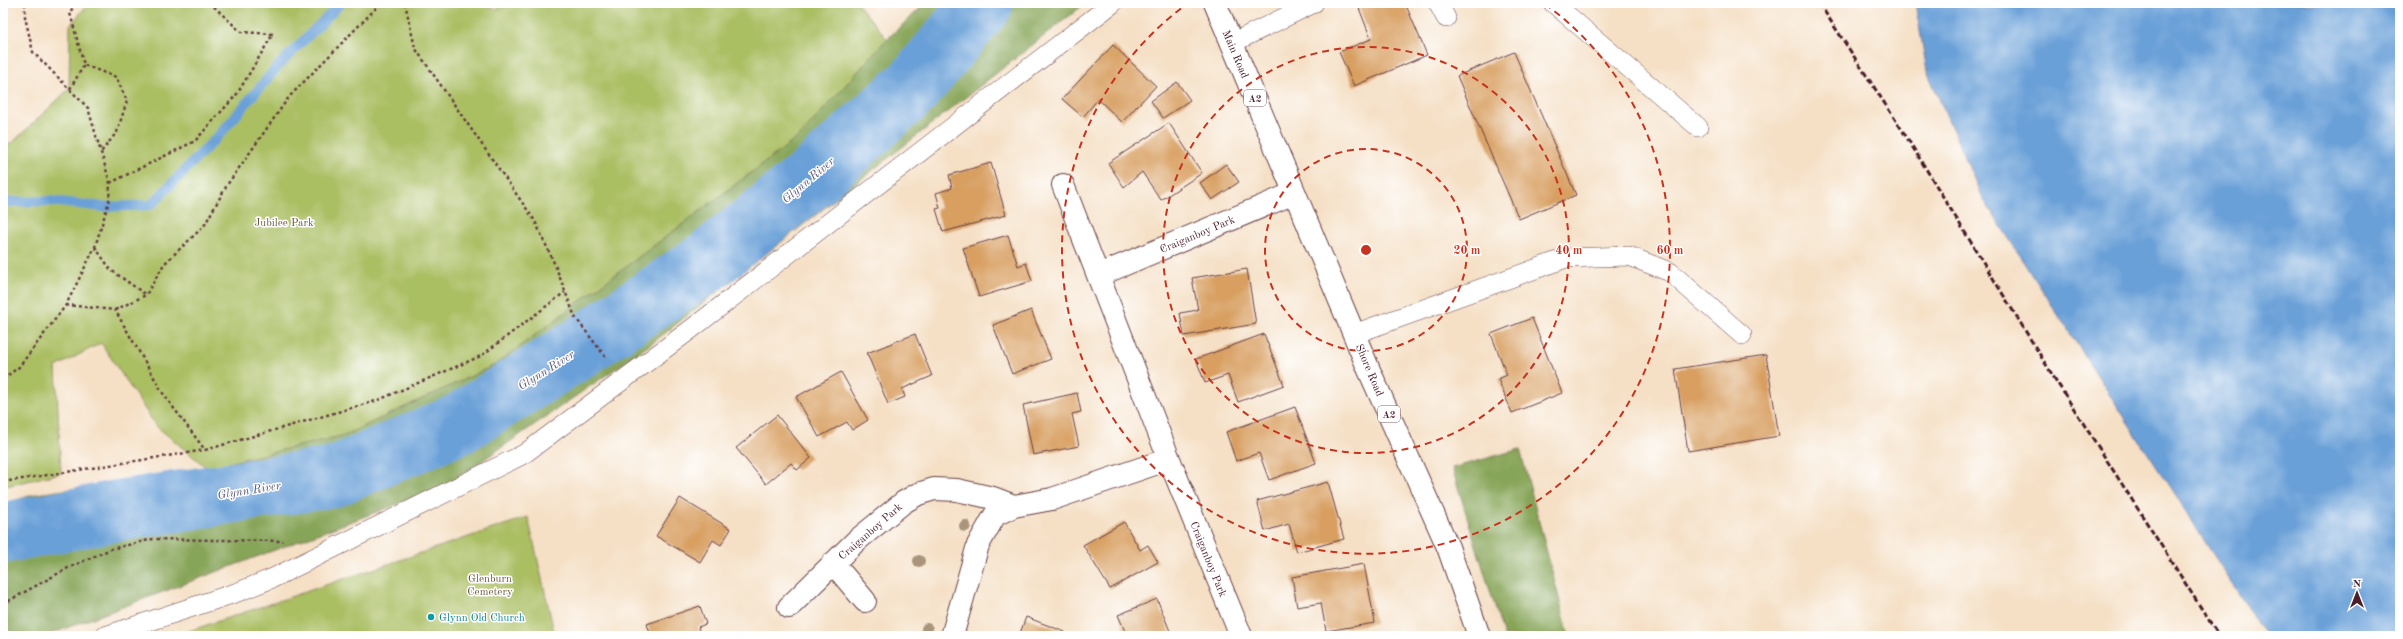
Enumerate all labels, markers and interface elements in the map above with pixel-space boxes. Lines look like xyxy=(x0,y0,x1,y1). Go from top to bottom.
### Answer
street label: Main Road xyxy=(1220,29,1250,81)
road number: A2 xyxy=(1244,90,1266,106)
water label: Glynn River xyxy=(780,155,838,206)
street label: Craiganboy Park xyxy=(1158,215,1237,256)
park label: Jubilee Park xyxy=(254,218,314,229)
centre of rings xyxy=(1359,243,1373,257)
text: 20 m xyxy=(1454,245,1481,257)
text: 40 m xyxy=(1556,245,1583,257)
text: 60 m xyxy=(1657,245,1684,257)
street label: Shore Road xyxy=(1353,343,1385,398)
water label: Glynn River xyxy=(516,348,578,393)
road number: A2 xyxy=(1378,406,1400,422)
water label: Glynn River xyxy=(217,480,283,502)
street label: Craiganboy Park xyxy=(837,501,905,563)
street label: Craiganboy Park xyxy=(1187,520,1228,599)
north arrow xyxy=(2337,573,2377,613)
park label: Glenburn Cemetery xyxy=(467,574,513,598)
text: N xyxy=(2353,579,2362,590)
marker: Glynn Old Church xyxy=(426,612,436,622)
place label: Glynn Old Church xyxy=(439,613,525,624)

